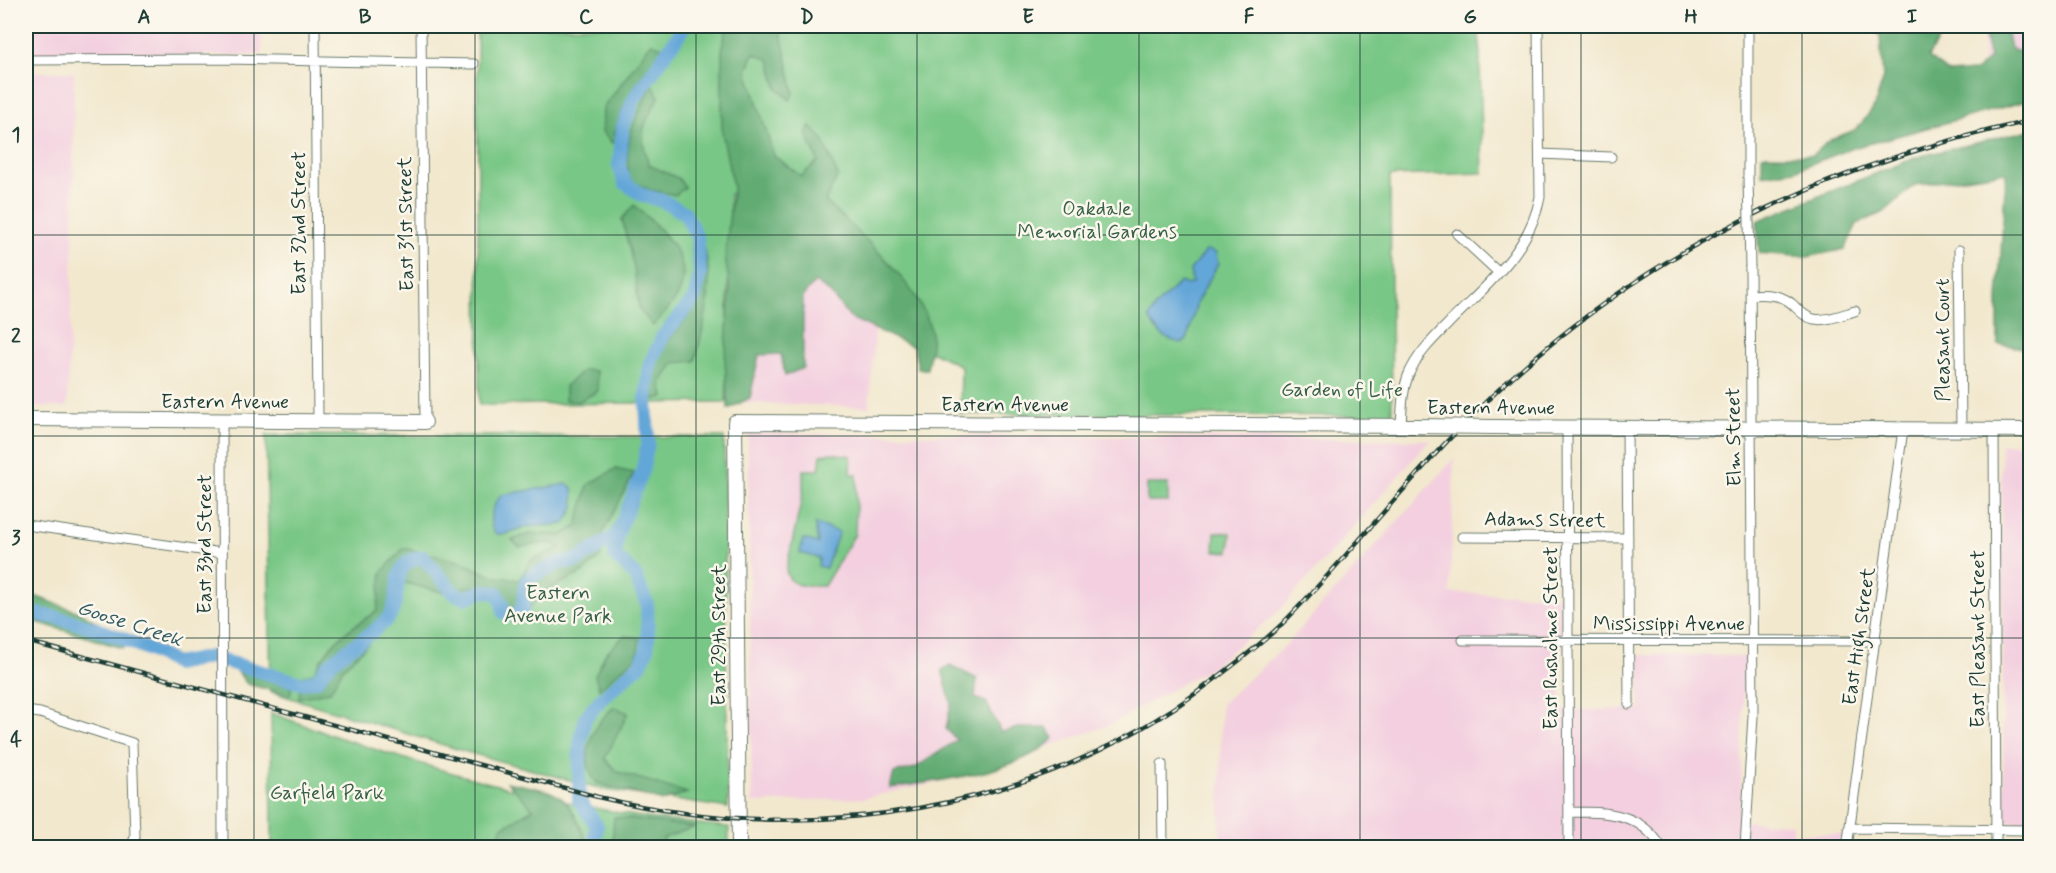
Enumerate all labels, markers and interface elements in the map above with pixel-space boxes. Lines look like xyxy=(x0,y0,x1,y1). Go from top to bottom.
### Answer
text: A xyxy=(137,4,151,31)
text: B xyxy=(359,4,372,31)
text: C xyxy=(579,4,594,31)
text: D xyxy=(800,4,814,31)
text: E xyxy=(1022,4,1034,31)
text: F xyxy=(1244,4,1255,31)
text: G xyxy=(1463,4,1477,31)
text: H xyxy=(1684,4,1698,31)
text: I xyxy=(1907,4,1917,31)
text: 1 xyxy=(12,122,20,149)
street label: East 32nd Street xyxy=(286,151,313,295)
street label: East 31st Street xyxy=(392,156,421,292)
park label: Oakdale Memorial Gardens xyxy=(1017,196,1177,246)
street label: Pleasant Court xyxy=(1930,278,1957,402)
text: 2 xyxy=(11,323,21,350)
park label: Garden of Life xyxy=(1281,377,1403,404)
street label: Elm Street xyxy=(1720,387,1749,487)
street label: Eastern Avenue xyxy=(161,389,289,416)
street label: Eastern Avenue xyxy=(941,392,1069,419)
street label: Eastern Avenue xyxy=(1427,395,1555,422)
street label: East 33rd Street xyxy=(192,474,219,614)
street label: Adams Street xyxy=(1484,506,1606,535)
text: 3 xyxy=(11,525,21,552)
street label: East Rusholme Street xyxy=(1538,546,1565,730)
street label: East Pleasant Street xyxy=(1965,550,1992,728)
street label: East 29th Street xyxy=(706,564,733,706)
street label: East High Street xyxy=(1836,565,1885,707)
park label: Eastern Avenue Park xyxy=(504,580,612,630)
water label: Goose Creek xyxy=(73,594,187,654)
street label: Mississippi Avenue xyxy=(1593,611,1745,638)
text: 4 xyxy=(10,727,22,754)
park label: Garfield Park xyxy=(270,780,384,807)

